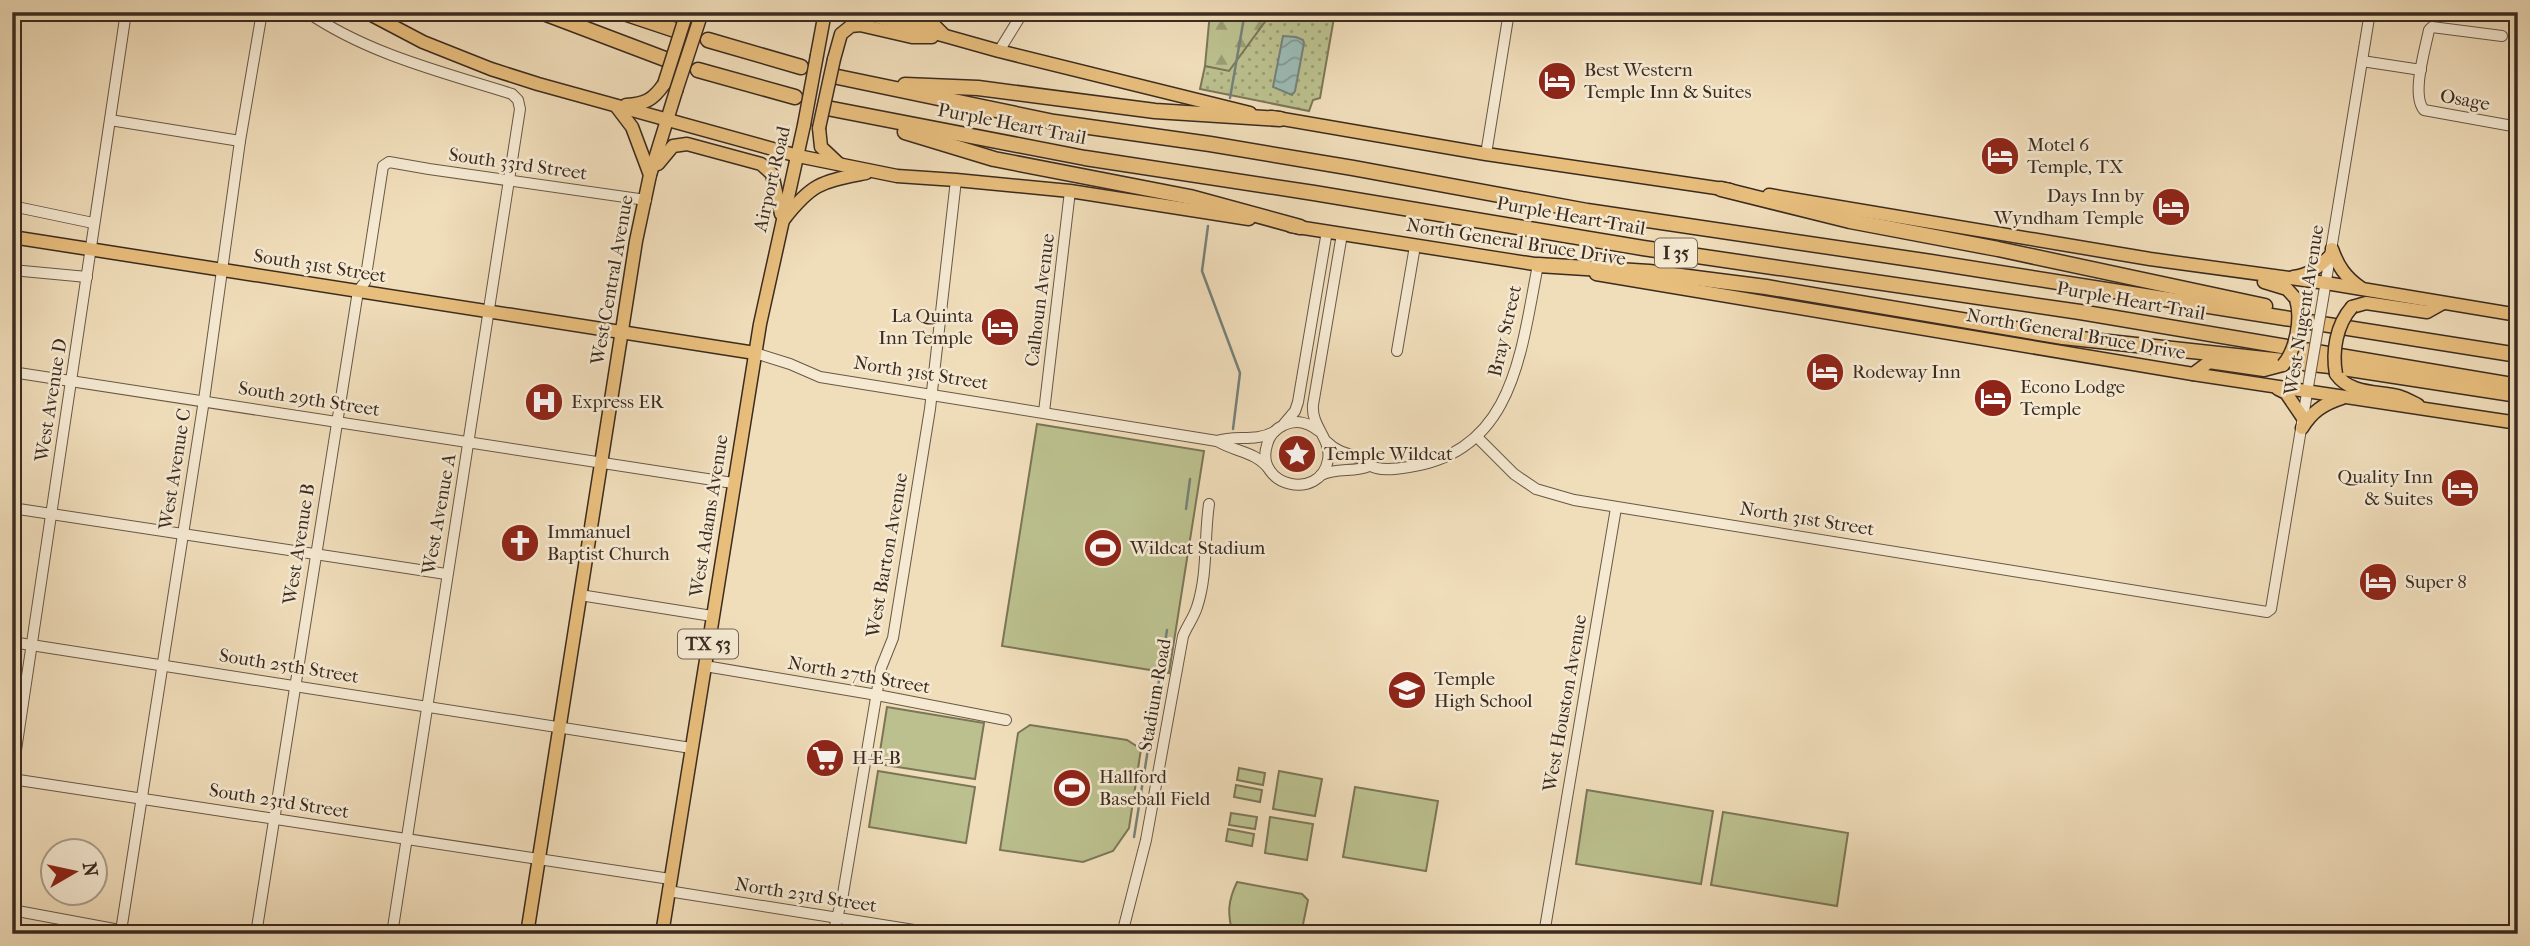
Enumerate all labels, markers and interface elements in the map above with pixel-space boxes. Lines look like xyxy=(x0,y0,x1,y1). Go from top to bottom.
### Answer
place label: Best Western Temple Inn & Suites xyxy=(1584,59,1752,103)
hotel icon: Best Western Temple Inn & Suites xyxy=(1536,60,1578,102)
street label: Osage xyxy=(2438,85,2492,115)
street label: Purple Heart Trail xyxy=(936,99,1088,149)
street label: Airport Road xyxy=(749,123,795,235)
place label: Motel 6 Temple, TX xyxy=(2027,134,2124,178)
hotel icon: Motel 6 Temple, TX xyxy=(1979,135,2021,177)
street label: South 33rd Street xyxy=(447,143,589,185)
place label: Days Inn by Wyndham Temple xyxy=(1993,185,2145,229)
hotel icon: Days Inn by Wyndham Temple xyxy=(2150,186,2192,228)
street label: Purple Heart Trail xyxy=(1495,192,1647,240)
street label: West Central Avenue xyxy=(586,193,638,368)
street label: North General Bruce Drive xyxy=(1405,214,1627,270)
street label: West Nugent Avenue xyxy=(2280,223,2328,398)
street label: Calhoun Avenue xyxy=(1021,232,1059,368)
road number: I 35 xyxy=(1655,239,1697,268)
street label: South 31st Street xyxy=(252,245,388,287)
street label: Purple Heart Trail xyxy=(2055,277,2207,325)
street label: Bray Street xyxy=(1484,283,1526,379)
street label: North General Bruce Drive xyxy=(1965,304,2187,364)
place label: La Quinta Inn Temple xyxy=(878,305,973,349)
hotel icon: La Quinta Inn Temple xyxy=(979,306,1021,348)
street label: West Avenue D xyxy=(30,337,72,464)
hotel icon: Rodeway Inn xyxy=(1804,351,1846,393)
street label: North 31st Street xyxy=(852,352,990,395)
place label: Rodeway Inn xyxy=(1852,361,1961,383)
place label: Econo Lodge Temple xyxy=(2020,376,2125,420)
street label: South 29th Street xyxy=(237,377,382,421)
hotel icon: Econo Lodge Temple xyxy=(1972,377,2014,419)
hospital icon: Express ER xyxy=(523,381,565,423)
place label: Express ER xyxy=(571,391,665,413)
street label: West Avenue C xyxy=(154,407,195,532)
street label: West Adams Avenue xyxy=(685,433,733,600)
place icon: Temple Wildcat xyxy=(1276,433,1318,475)
place label: Temple Wildcat xyxy=(1324,443,1453,465)
street label: West Avenue A xyxy=(417,451,461,577)
place label: Quality Inn & Suites xyxy=(2338,466,2433,510)
hotel icon: Quality Inn & Suites xyxy=(2439,467,2481,509)
street label: West Barton Avenue xyxy=(862,471,912,640)
street label: West Avenue B xyxy=(278,482,319,607)
street label: North 31st Street xyxy=(1738,498,1876,541)
place label: Immanuel Baptist Church xyxy=(547,521,670,565)
church icon: Immanuel Baptist Church xyxy=(499,522,541,564)
sports icon: Wildcat Stadium xyxy=(1082,527,1124,569)
place label: Wildcat Stadium xyxy=(1129,537,1266,559)
hotel icon: Super 8 xyxy=(2357,561,2399,603)
place label: Super 8 xyxy=(2405,571,2467,593)
street label: West Houston Avenue xyxy=(1538,613,1591,794)
road number: TX 53 xyxy=(678,630,738,658)
street label: Stadium Road xyxy=(1134,636,1176,753)
street label: South 25th Street xyxy=(218,644,361,688)
street label: North 27th Street xyxy=(786,652,932,698)
place label: Temple High School xyxy=(1434,668,1533,712)
school or university icon: Temple High School xyxy=(1386,669,1428,711)
supermarket icon: H-E-B xyxy=(804,737,846,779)
place label: H-E-B xyxy=(852,747,901,769)
place label: Hallford Baseball Field xyxy=(1099,766,1211,810)
sports icon: Hallford Baseball Field xyxy=(1051,767,1093,809)
street label: South 23rd Street xyxy=(207,779,351,823)
north arrow xyxy=(38,838,108,908)
text: N xyxy=(78,861,102,879)
street label: North 23rd Street xyxy=(734,873,879,917)

